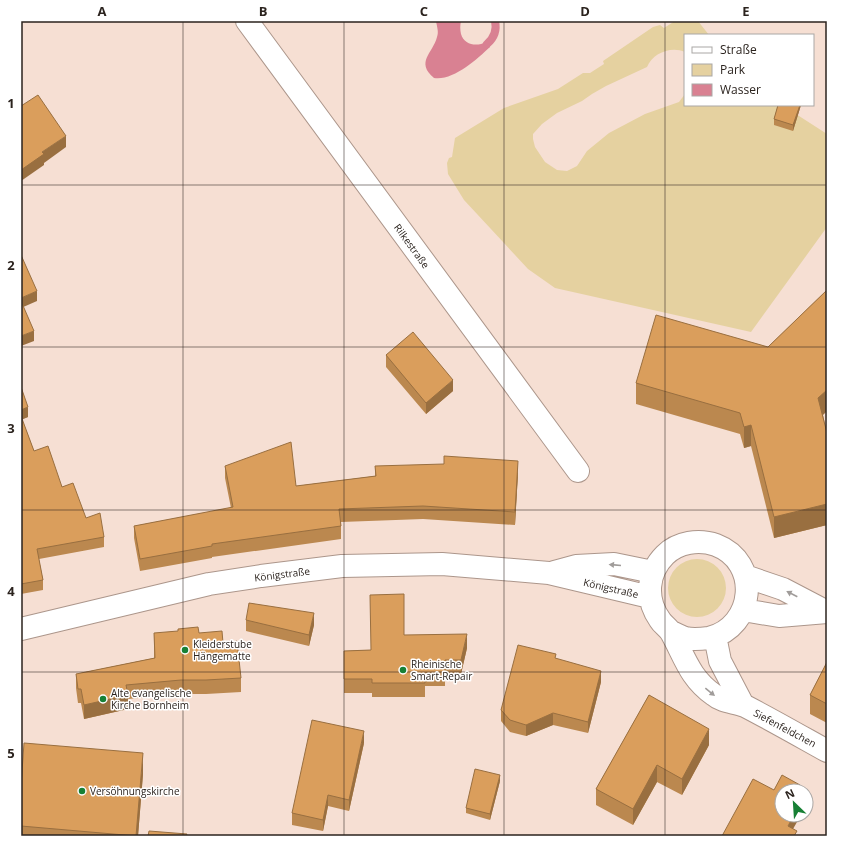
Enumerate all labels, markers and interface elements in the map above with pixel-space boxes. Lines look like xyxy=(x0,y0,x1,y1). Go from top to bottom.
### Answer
text: A xyxy=(98,2,107,20)
text: B xyxy=(259,2,268,20)
text: C xyxy=(420,2,428,20)
text: D xyxy=(580,2,590,20)
text: E xyxy=(742,2,750,20)
legend xyxy=(684,34,814,106)
text: Straße xyxy=(720,41,757,58)
text: Park xyxy=(720,61,746,78)
text: Wasser xyxy=(720,81,761,98)
text: 1 xyxy=(7,94,15,112)
street label: Rilkestraße xyxy=(391,221,433,271)
text: 2 xyxy=(7,256,15,274)
text: 3 xyxy=(7,419,15,437)
one-way arrow xyxy=(609,561,621,568)
street label: Königstraße xyxy=(253,564,311,584)
street label: Königstraße xyxy=(582,575,640,601)
text: 4 xyxy=(7,582,15,600)
one-way arrow xyxy=(787,591,798,597)
place label: Kleiderstube Hängematte xyxy=(193,637,252,663)
marker: Kleiderstube Hängematte xyxy=(180,645,190,655)
place label: Rheinische Smart-Repair xyxy=(411,657,472,683)
marker: Rheinische Smart-Repair xyxy=(398,665,408,675)
place label: Alte evangelische Kirche Bornheim xyxy=(111,686,192,712)
one-way arrow xyxy=(704,688,715,697)
marker: Alte evangelische Kirche Bornheim xyxy=(98,694,108,704)
street label: Siefenfeldchen xyxy=(751,706,819,750)
text: 5 xyxy=(7,744,15,762)
north arrow xyxy=(774,783,814,823)
place label: Versöhnungskirche xyxy=(90,784,180,798)
text: N xyxy=(782,785,797,802)
marker: Versöhnungskirche xyxy=(77,786,87,796)

